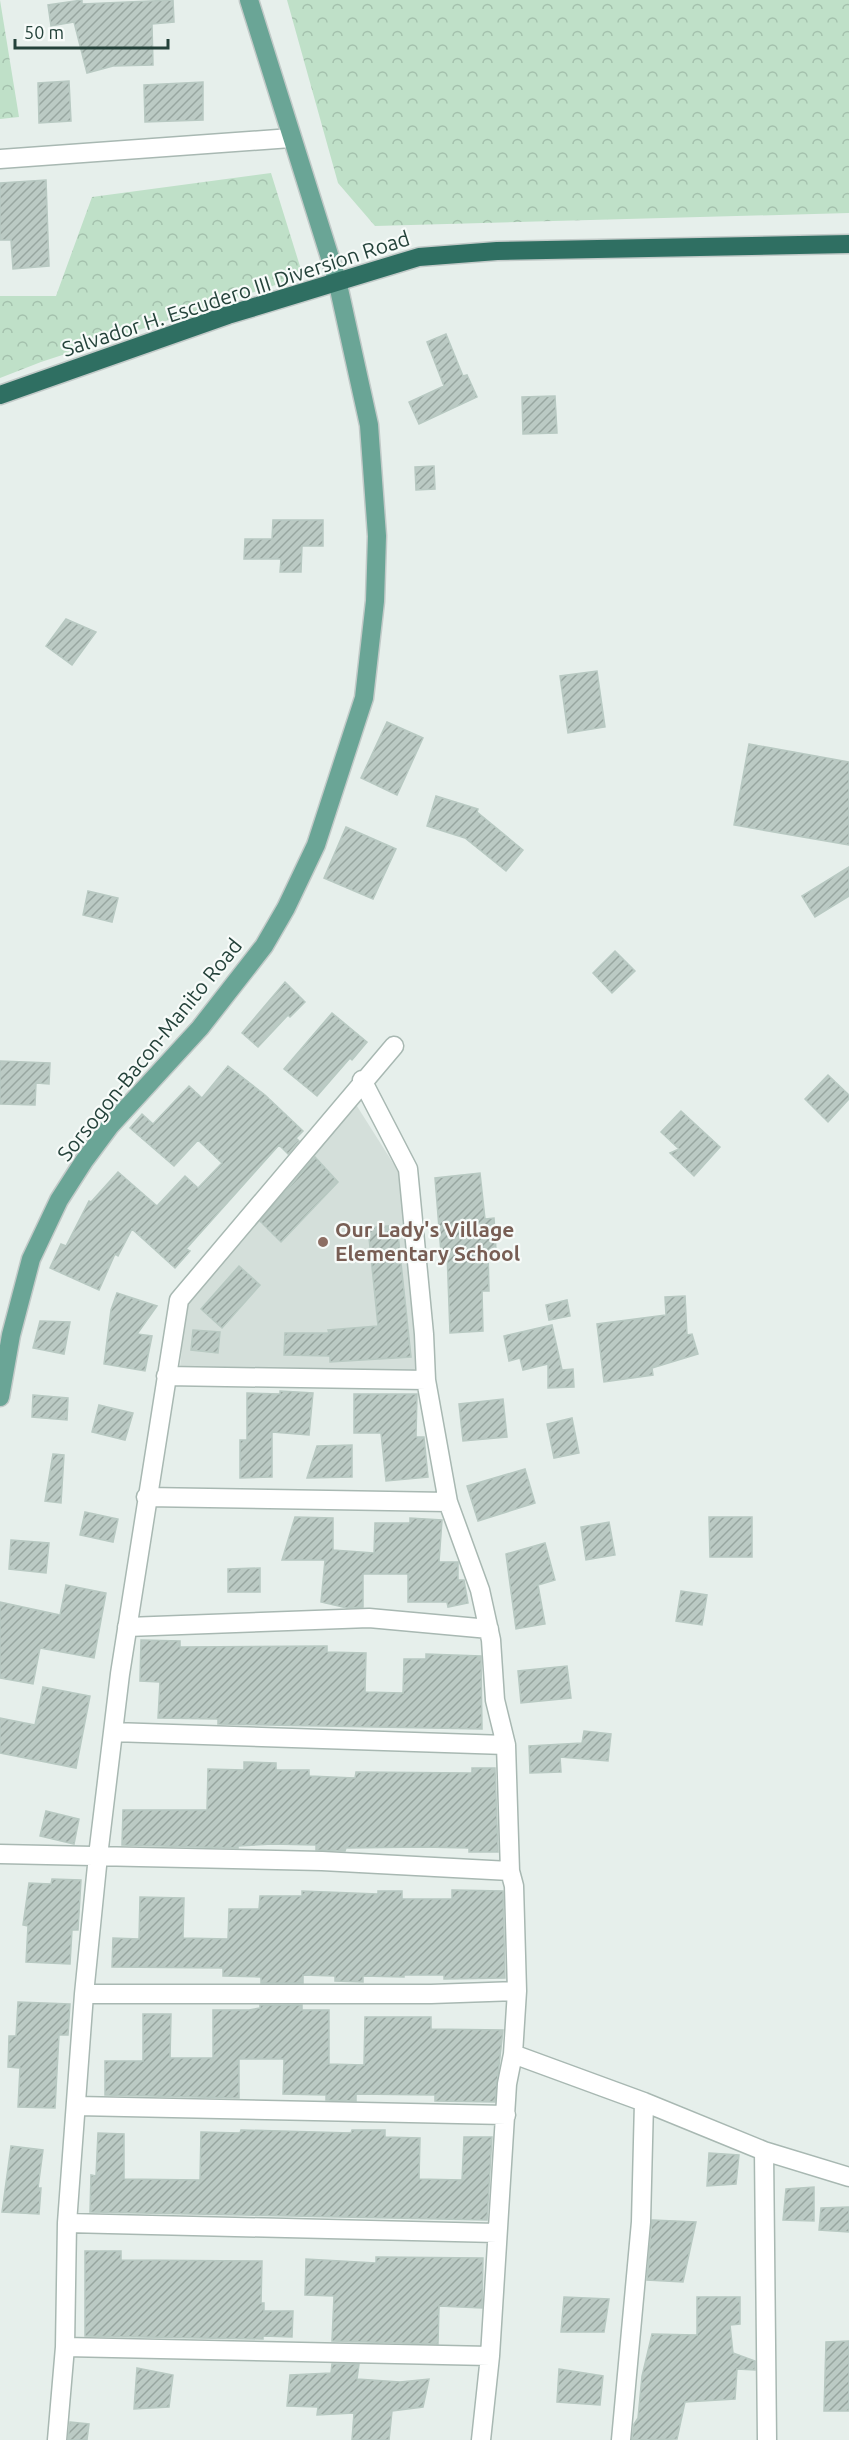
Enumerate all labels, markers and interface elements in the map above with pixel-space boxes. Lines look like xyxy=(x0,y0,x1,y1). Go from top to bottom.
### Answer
scale bar xyxy=(15,12,168,50)
text: 50 m xyxy=(24,22,64,42)
street label: Salvador H. Escudero III Diversion Road xyxy=(59,225,413,361)
street label: Sorsogon-Bacon-Manito Road xyxy=(52,933,246,1165)
place label: Our Lady's Village Elementary School xyxy=(335,1217,520,1265)
marker: Our Lady's Village Elementary School xyxy=(316,1235,330,1249)

